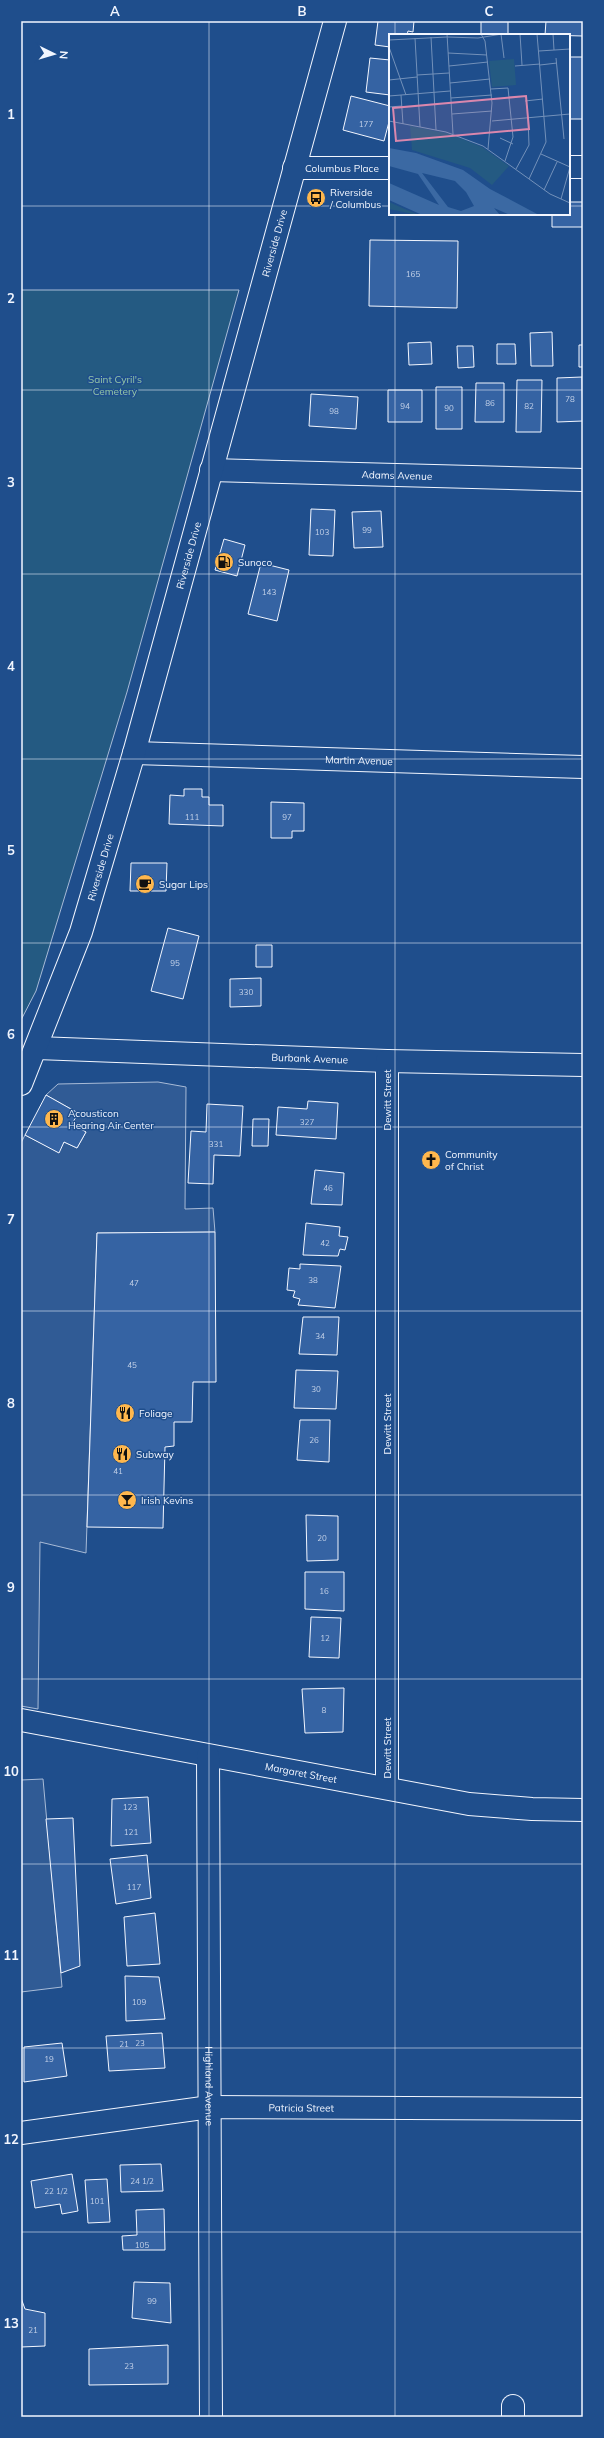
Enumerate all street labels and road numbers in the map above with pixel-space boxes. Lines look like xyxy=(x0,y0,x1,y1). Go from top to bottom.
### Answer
street label: Columbus Place xyxy=(305,162,379,175)
street label: Riverside Drive xyxy=(259,208,290,278)
street label: Adams Avenue xyxy=(361,468,432,483)
street label: Riverside Drive xyxy=(173,520,204,591)
street label: Martin Avenue xyxy=(325,753,393,768)
street label: Riverside Drive xyxy=(85,832,117,902)
street label: Burbank Avenue xyxy=(271,1051,348,1067)
street label: Dewitt Street xyxy=(381,1069,394,1131)
street label: Dewitt Street xyxy=(381,1393,394,1455)
street label: Dewitt Street xyxy=(381,1717,394,1779)
street label: Margaret Street xyxy=(264,1760,339,1786)
street label: Highland Avenue xyxy=(202,2046,216,2126)
street label: Patricia Street xyxy=(268,2101,334,2115)

